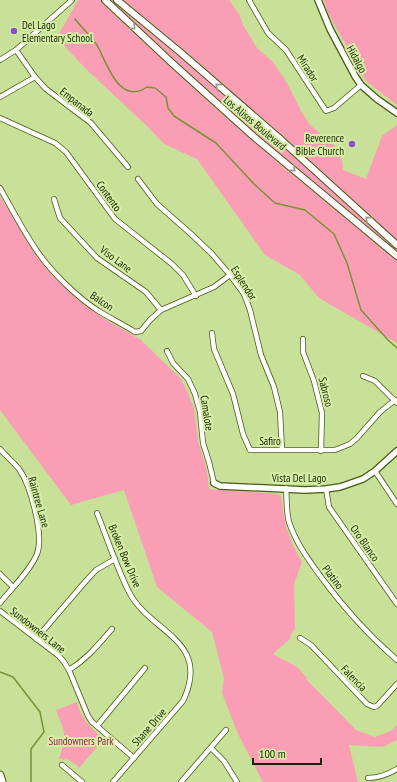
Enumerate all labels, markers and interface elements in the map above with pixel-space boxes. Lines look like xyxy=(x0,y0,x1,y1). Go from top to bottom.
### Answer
place label: Del Lago Elementary School xyxy=(22,18,93,45)
one-way arrow xyxy=(128,22,136,30)
marker: Del Lago Elementary School xyxy=(9,26,19,36)
street label: Hidalgo xyxy=(344,43,370,76)
street label: Mirador xyxy=(294,52,322,84)
one-way arrow xyxy=(216,83,223,90)
street label: Empanada xyxy=(57,84,97,120)
street label: Los Alisos Boulevard xyxy=(221,93,289,153)
place label: Reverence Bible Church xyxy=(296,131,344,158)
marker: Reverence Bible Church xyxy=(347,139,357,149)
one-way arrow xyxy=(289,164,296,171)
street label: Contento xyxy=(93,178,125,214)
one-way arrow xyxy=(365,216,373,223)
street label: Viso Lane xyxy=(96,242,135,276)
street label: Esplendor xyxy=(228,263,260,303)
street label: Balcon xyxy=(88,288,117,314)
street label: Sabroso xyxy=(316,376,336,409)
street label: Camalote xyxy=(197,394,217,432)
street label: Safiro xyxy=(259,434,281,448)
street label: Vista Del Lago xyxy=(271,471,326,485)
street label: Raintree Lane xyxy=(25,475,53,530)
street label: Broken Bow Drive xyxy=(105,522,145,590)
street label: Oro Blanco xyxy=(347,522,383,564)
street label: Platino xyxy=(319,562,347,592)
street label: Sundowners Lane xyxy=(7,604,69,656)
street label: Falencia xyxy=(338,662,370,694)
street label: Shane Drive xyxy=(129,705,170,749)
park label: Sundowners Park xyxy=(49,734,114,748)
scale bar xyxy=(253,740,321,766)
text: 100 m xyxy=(259,746,286,761)

